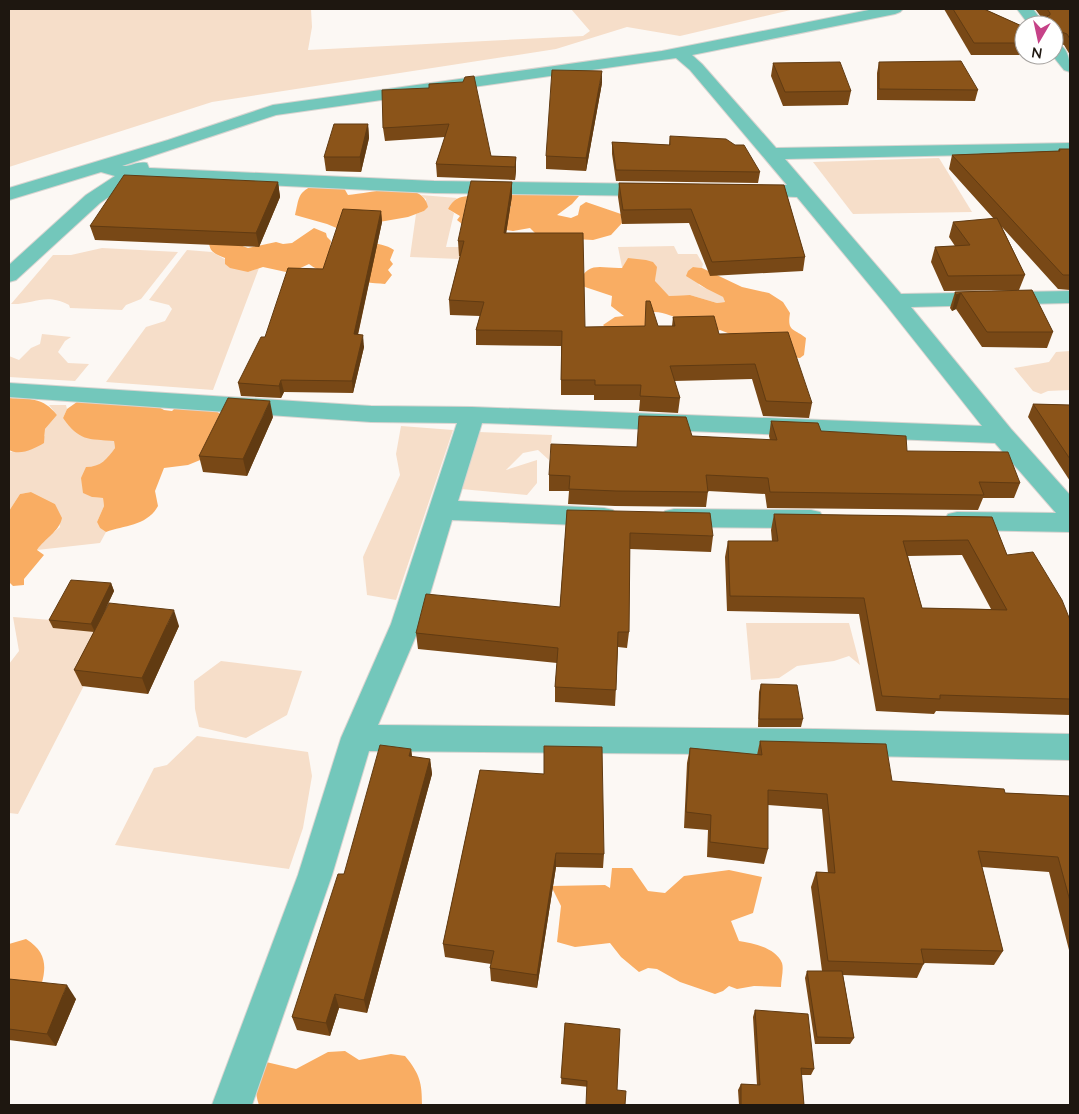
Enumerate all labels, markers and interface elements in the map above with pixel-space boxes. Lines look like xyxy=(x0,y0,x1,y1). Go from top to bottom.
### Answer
north arrow xyxy=(1014,15,1064,65)
text: N xyxy=(1030,44,1044,63)

